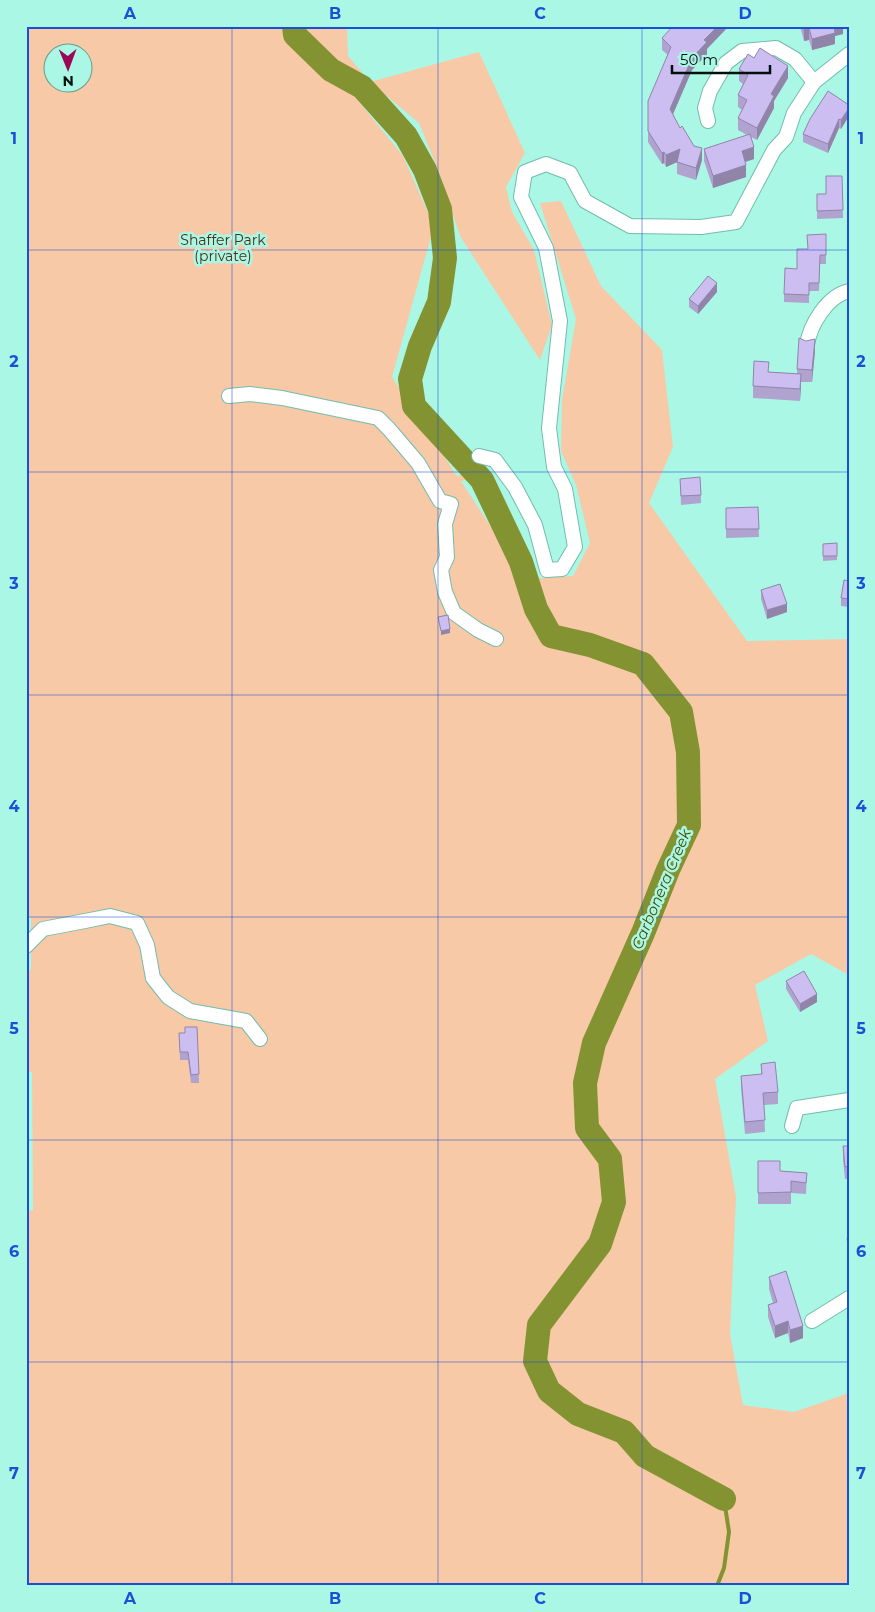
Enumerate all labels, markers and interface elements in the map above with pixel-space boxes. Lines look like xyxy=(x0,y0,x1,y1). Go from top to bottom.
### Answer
text: A xyxy=(123,4,137,23)
text: B xyxy=(329,4,341,23)
text: C xyxy=(534,4,546,23)
text: D xyxy=(738,4,752,23)
north arrow xyxy=(42,42,92,92)
scale bar xyxy=(672,42,770,74)
text: 50 m xyxy=(680,50,718,69)
text: N xyxy=(62,72,74,90)
text: 1 xyxy=(11,129,17,148)
text: 1 xyxy=(858,129,864,148)
park label: Shaffer Park (private) xyxy=(180,231,266,265)
text: 2 xyxy=(9,352,19,371)
text: 2 xyxy=(856,352,866,371)
text: 3 xyxy=(8,574,19,593)
text: 3 xyxy=(855,574,866,593)
text: 4 xyxy=(8,797,20,816)
text: 4 xyxy=(855,797,867,816)
water label: Carbonera Creek xyxy=(627,825,695,952)
text: 5 xyxy=(9,1019,19,1038)
text: 5 xyxy=(856,1019,866,1038)
text: 6 xyxy=(9,1242,19,1261)
text: 6 xyxy=(856,1242,866,1261)
text: 7 xyxy=(9,1464,19,1483)
text: 7 xyxy=(856,1464,866,1483)
text: A xyxy=(123,1589,137,1608)
text: B xyxy=(329,1589,341,1608)
text: C xyxy=(534,1589,546,1608)
text: D xyxy=(738,1589,752,1608)

